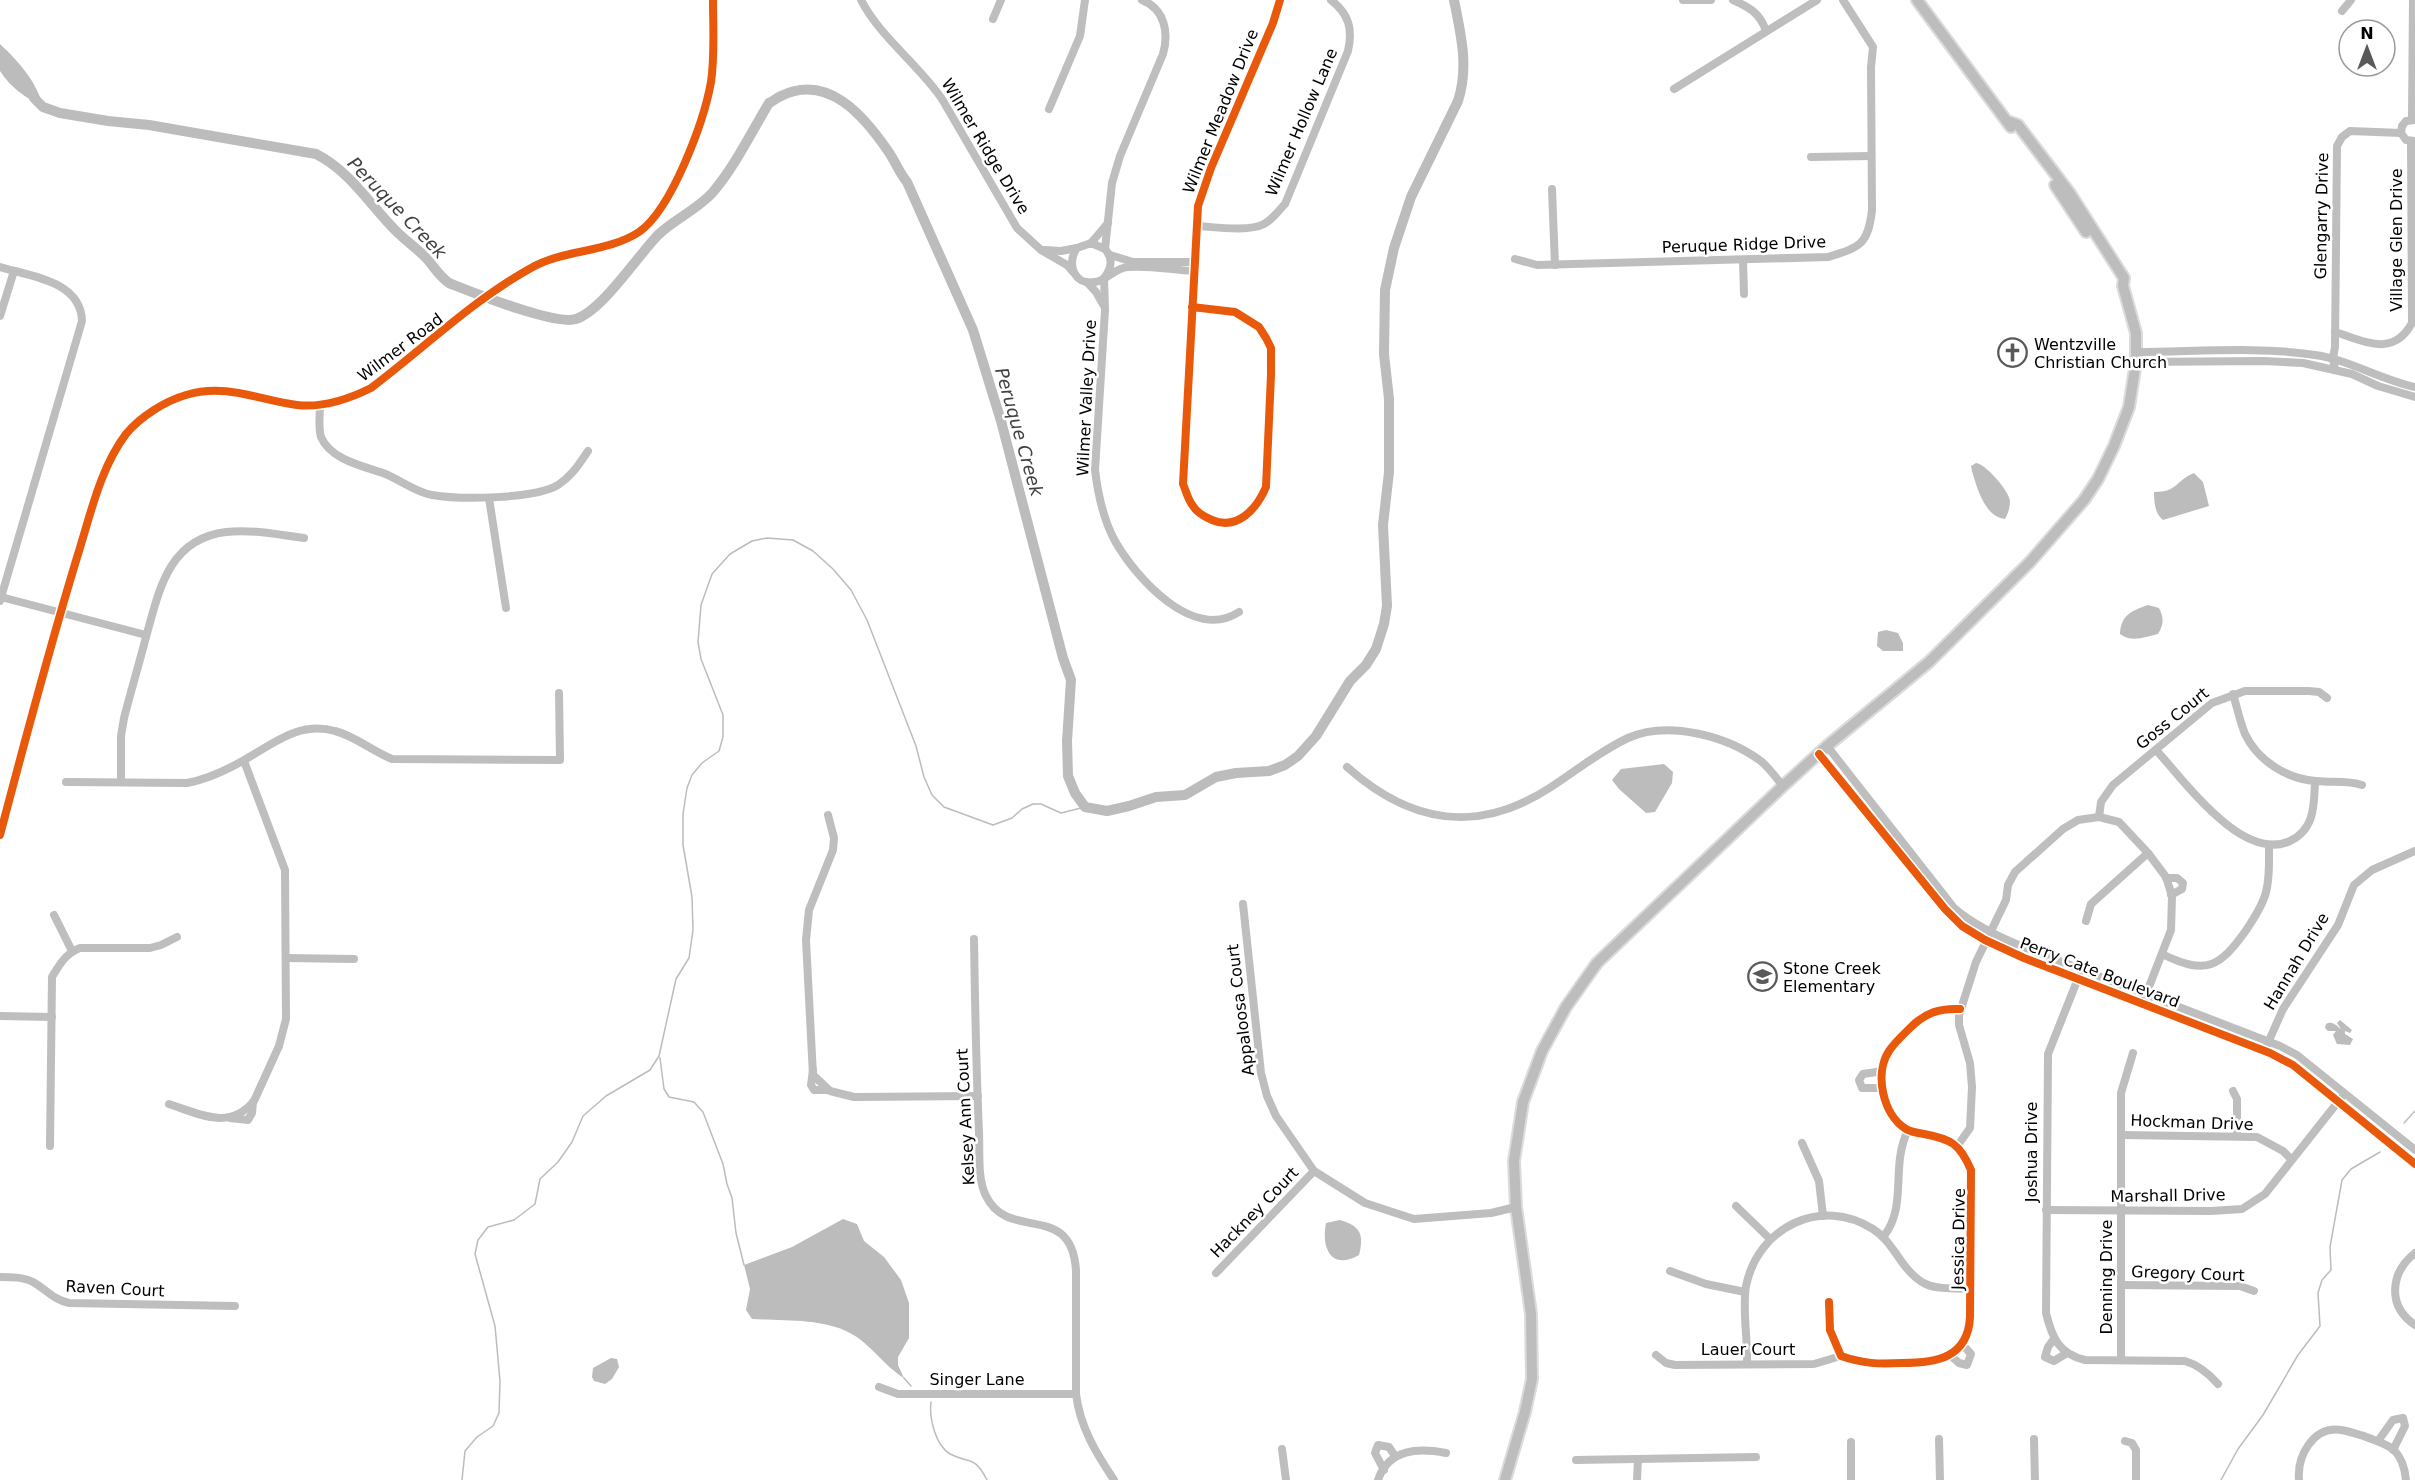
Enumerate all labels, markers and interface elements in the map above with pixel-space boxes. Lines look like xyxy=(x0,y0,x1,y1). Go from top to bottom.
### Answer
north arrow xyxy=(2337,18,2397,78)
text: N xyxy=(2360,24,2374,43)
street label: Wilmer Meadow Drive xyxy=(1179,26,1262,196)
street label: Wilmer Hollow Lane xyxy=(1262,45,1341,199)
street label: Wilmer Ridge Drive xyxy=(938,75,1034,218)
street label: Glengarry Drive xyxy=(2311,152,2332,280)
water label: Peruque Creek xyxy=(344,153,452,264)
street label: Village Glen Drive xyxy=(2387,168,2406,312)
street label: Peruque Ridge Drive xyxy=(1662,232,1826,257)
street label: Wilmer Road xyxy=(354,309,447,386)
street label: Wilmer Valley Drive xyxy=(1073,319,1100,477)
place label: Wentzville Christian Church xyxy=(2034,335,2167,372)
church icon: Wentzville Christian Church xyxy=(1997,337,2029,369)
water label: Peruque Creek xyxy=(991,365,1048,500)
street label: Goss Court xyxy=(2132,683,2212,753)
street label: Hannah Drive xyxy=(2260,909,2333,1013)
street label: Perry Cate Boulevard xyxy=(2017,933,2182,1012)
street label: Appaloosa Court xyxy=(1223,943,1258,1077)
place label: Stone Creek Elementary xyxy=(1783,959,1881,996)
school or university icon: Stone Creek Elementary xyxy=(1746,961,1778,993)
street label: Kelsey Ann Court xyxy=(952,1048,979,1186)
street label: Joshua Drive xyxy=(2022,1102,2041,1203)
street label: Hockman Drive xyxy=(2130,1111,2254,1134)
street label: Hackney Court xyxy=(1206,1163,1302,1262)
street label: Marshall Drive xyxy=(2110,1185,2226,1206)
street label: Jessica Drive xyxy=(1948,1188,1969,1291)
street label: Denning Drive xyxy=(2097,1220,2116,1334)
street label: Gregory Court xyxy=(2131,1262,2245,1285)
street label: Raven Court xyxy=(65,1276,165,1301)
street label: Lauer Court xyxy=(1701,1340,1795,1359)
street label: Singer Lane xyxy=(929,1370,1025,1389)

